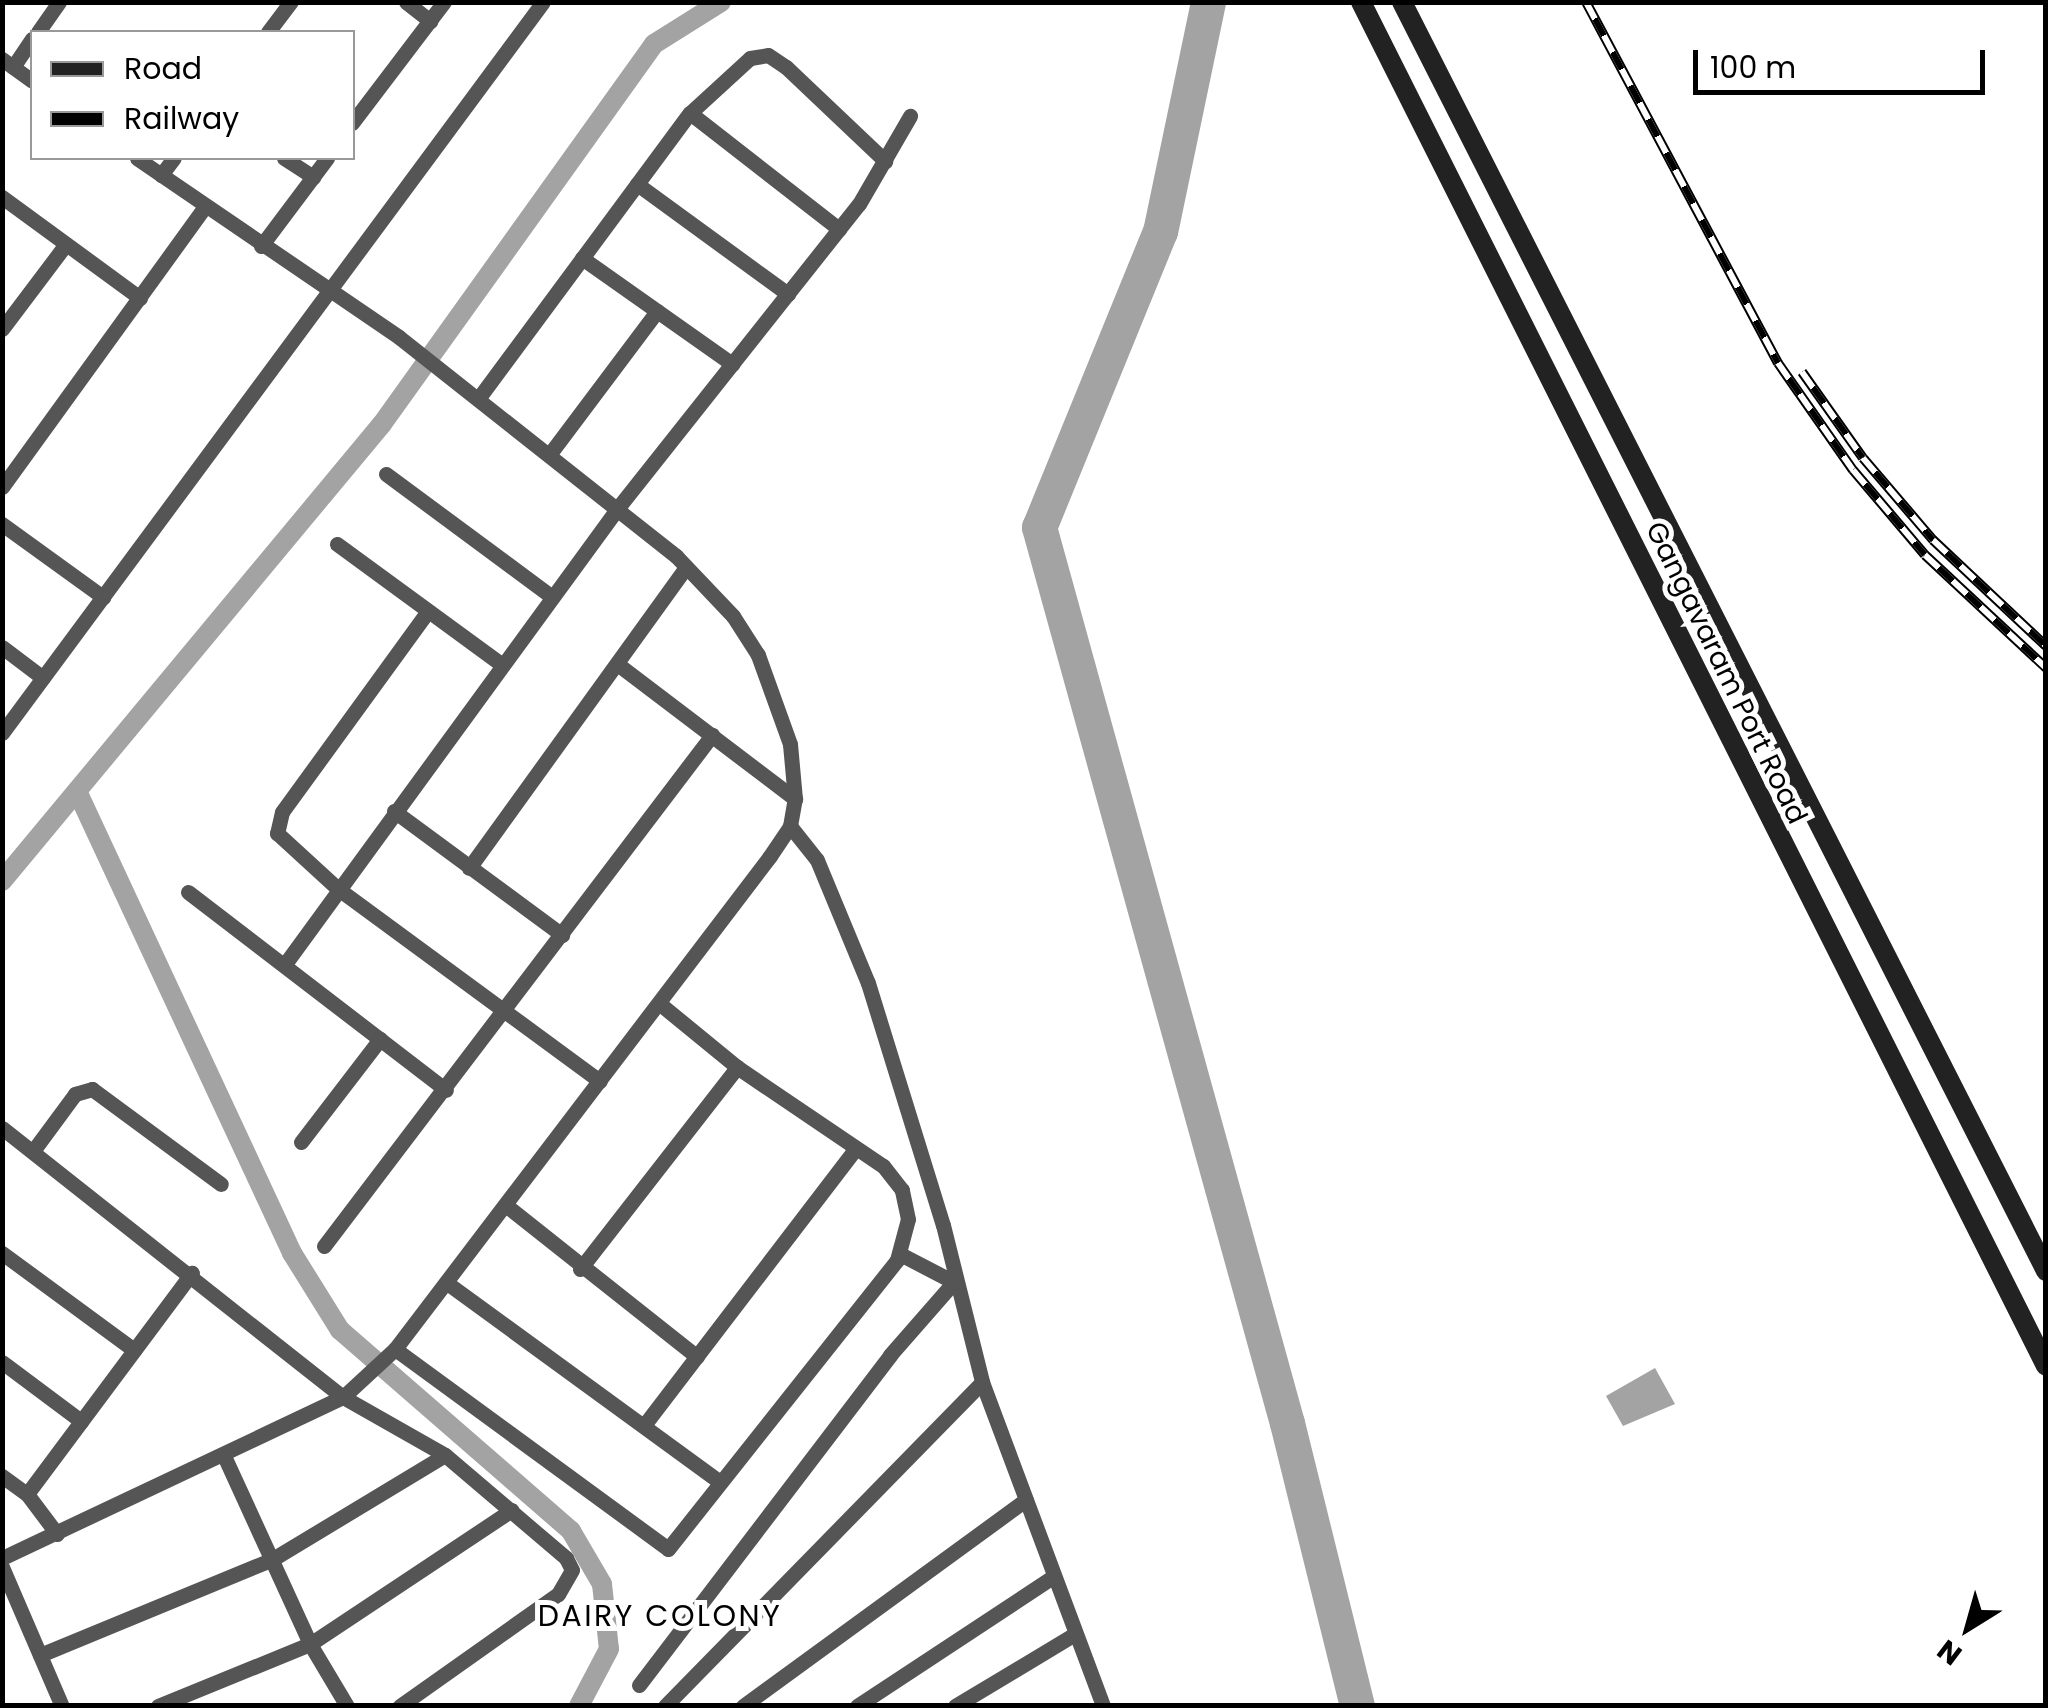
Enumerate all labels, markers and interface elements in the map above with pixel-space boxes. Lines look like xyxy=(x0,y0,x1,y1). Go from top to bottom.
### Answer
legend xyxy=(30,30,355,160)
scale bar xyxy=(1698,30,1990,92)
text: 100 m xyxy=(1710,46,1796,89)
text: Road xyxy=(124,47,202,90)
text: Railway xyxy=(124,97,239,140)
street label: Gangavaram Port Road xyxy=(1638,517,1814,829)
north arrow xyxy=(1918,1578,2018,1678)
district label: DAIRY COLONY xyxy=(538,1598,782,1634)
text: N xyxy=(1929,1630,1970,1674)

